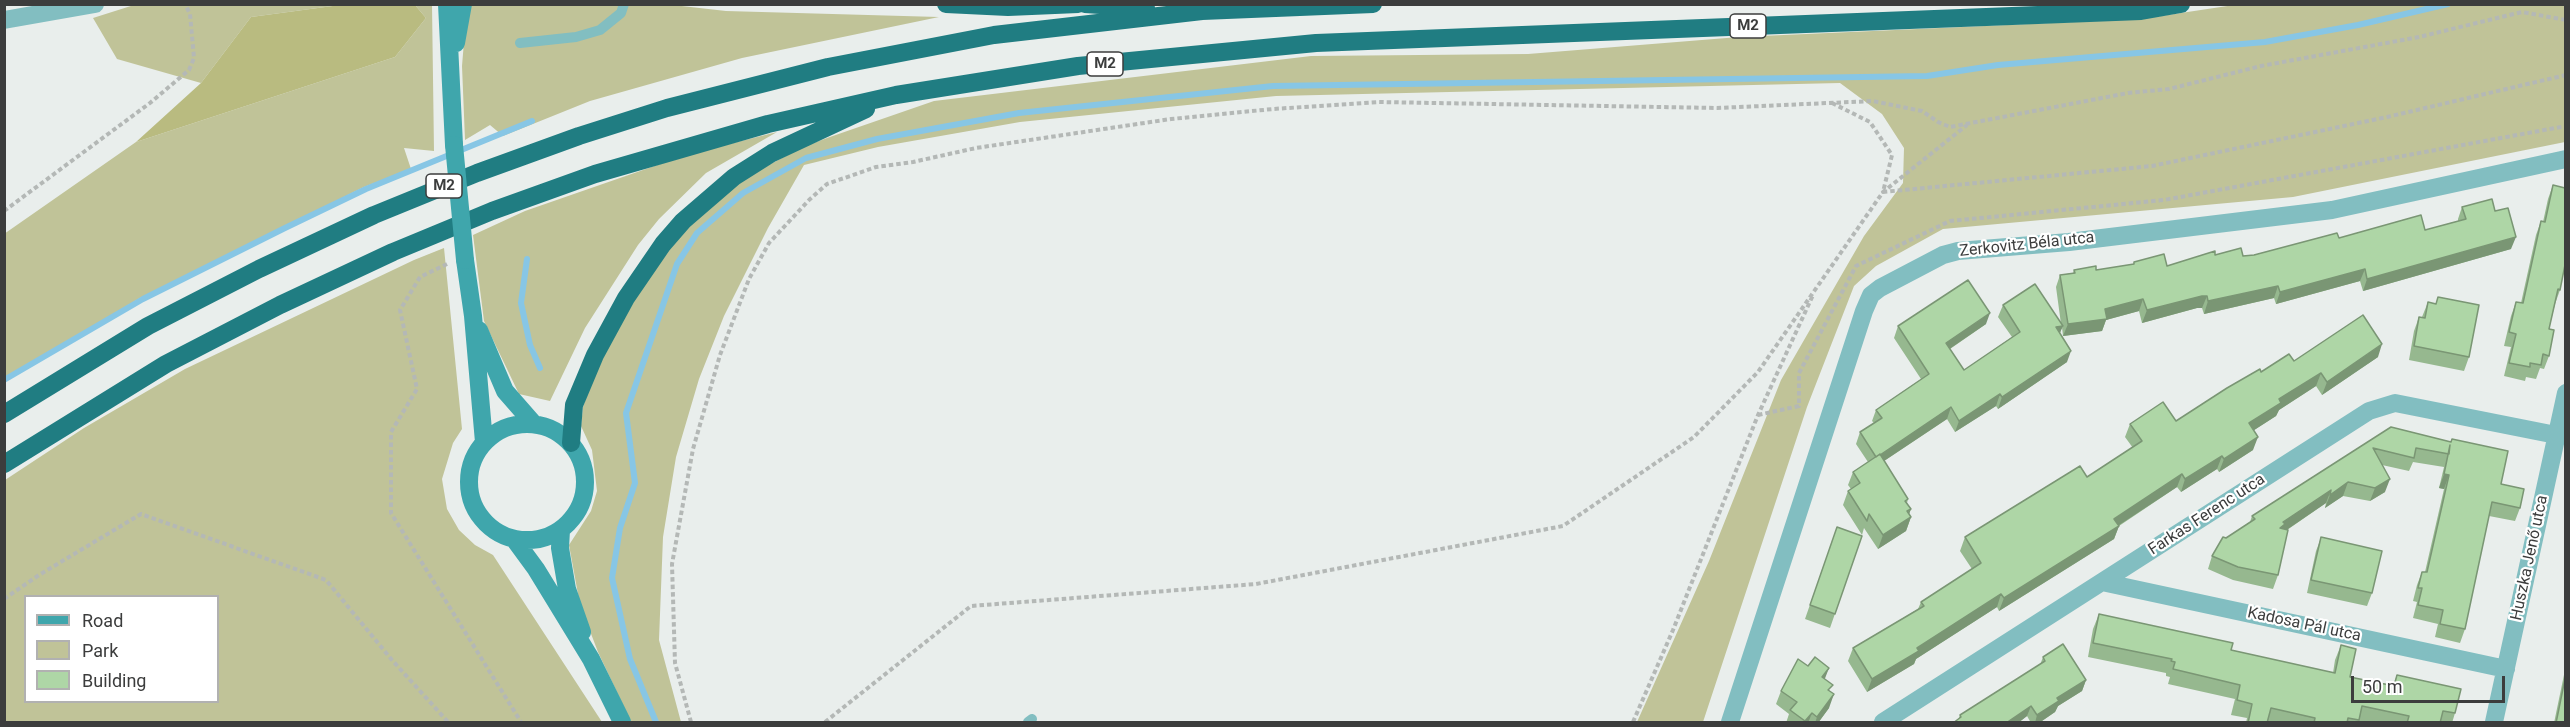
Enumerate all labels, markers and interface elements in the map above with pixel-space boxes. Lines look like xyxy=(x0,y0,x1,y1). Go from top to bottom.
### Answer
road number: M2 xyxy=(1730,14,1766,38)
road number: M2 xyxy=(1087,52,1123,76)
road number: M2 xyxy=(426,174,462,198)
street label: Zerkovitz Béla utca xyxy=(1959,228,2095,262)
street label: Farkas Ferenc utca xyxy=(2145,470,2269,560)
street label: Huszka Jenő utca xyxy=(2507,494,2553,622)
legend xyxy=(24,595,219,703)
street label: Kadosa Pál utca xyxy=(2246,604,2362,646)
text: Road xyxy=(82,610,123,631)
text: Park xyxy=(82,640,118,661)
scale bar xyxy=(2354,664,2508,702)
text: Building xyxy=(82,670,146,691)
text: 50 m xyxy=(2362,676,2402,697)

